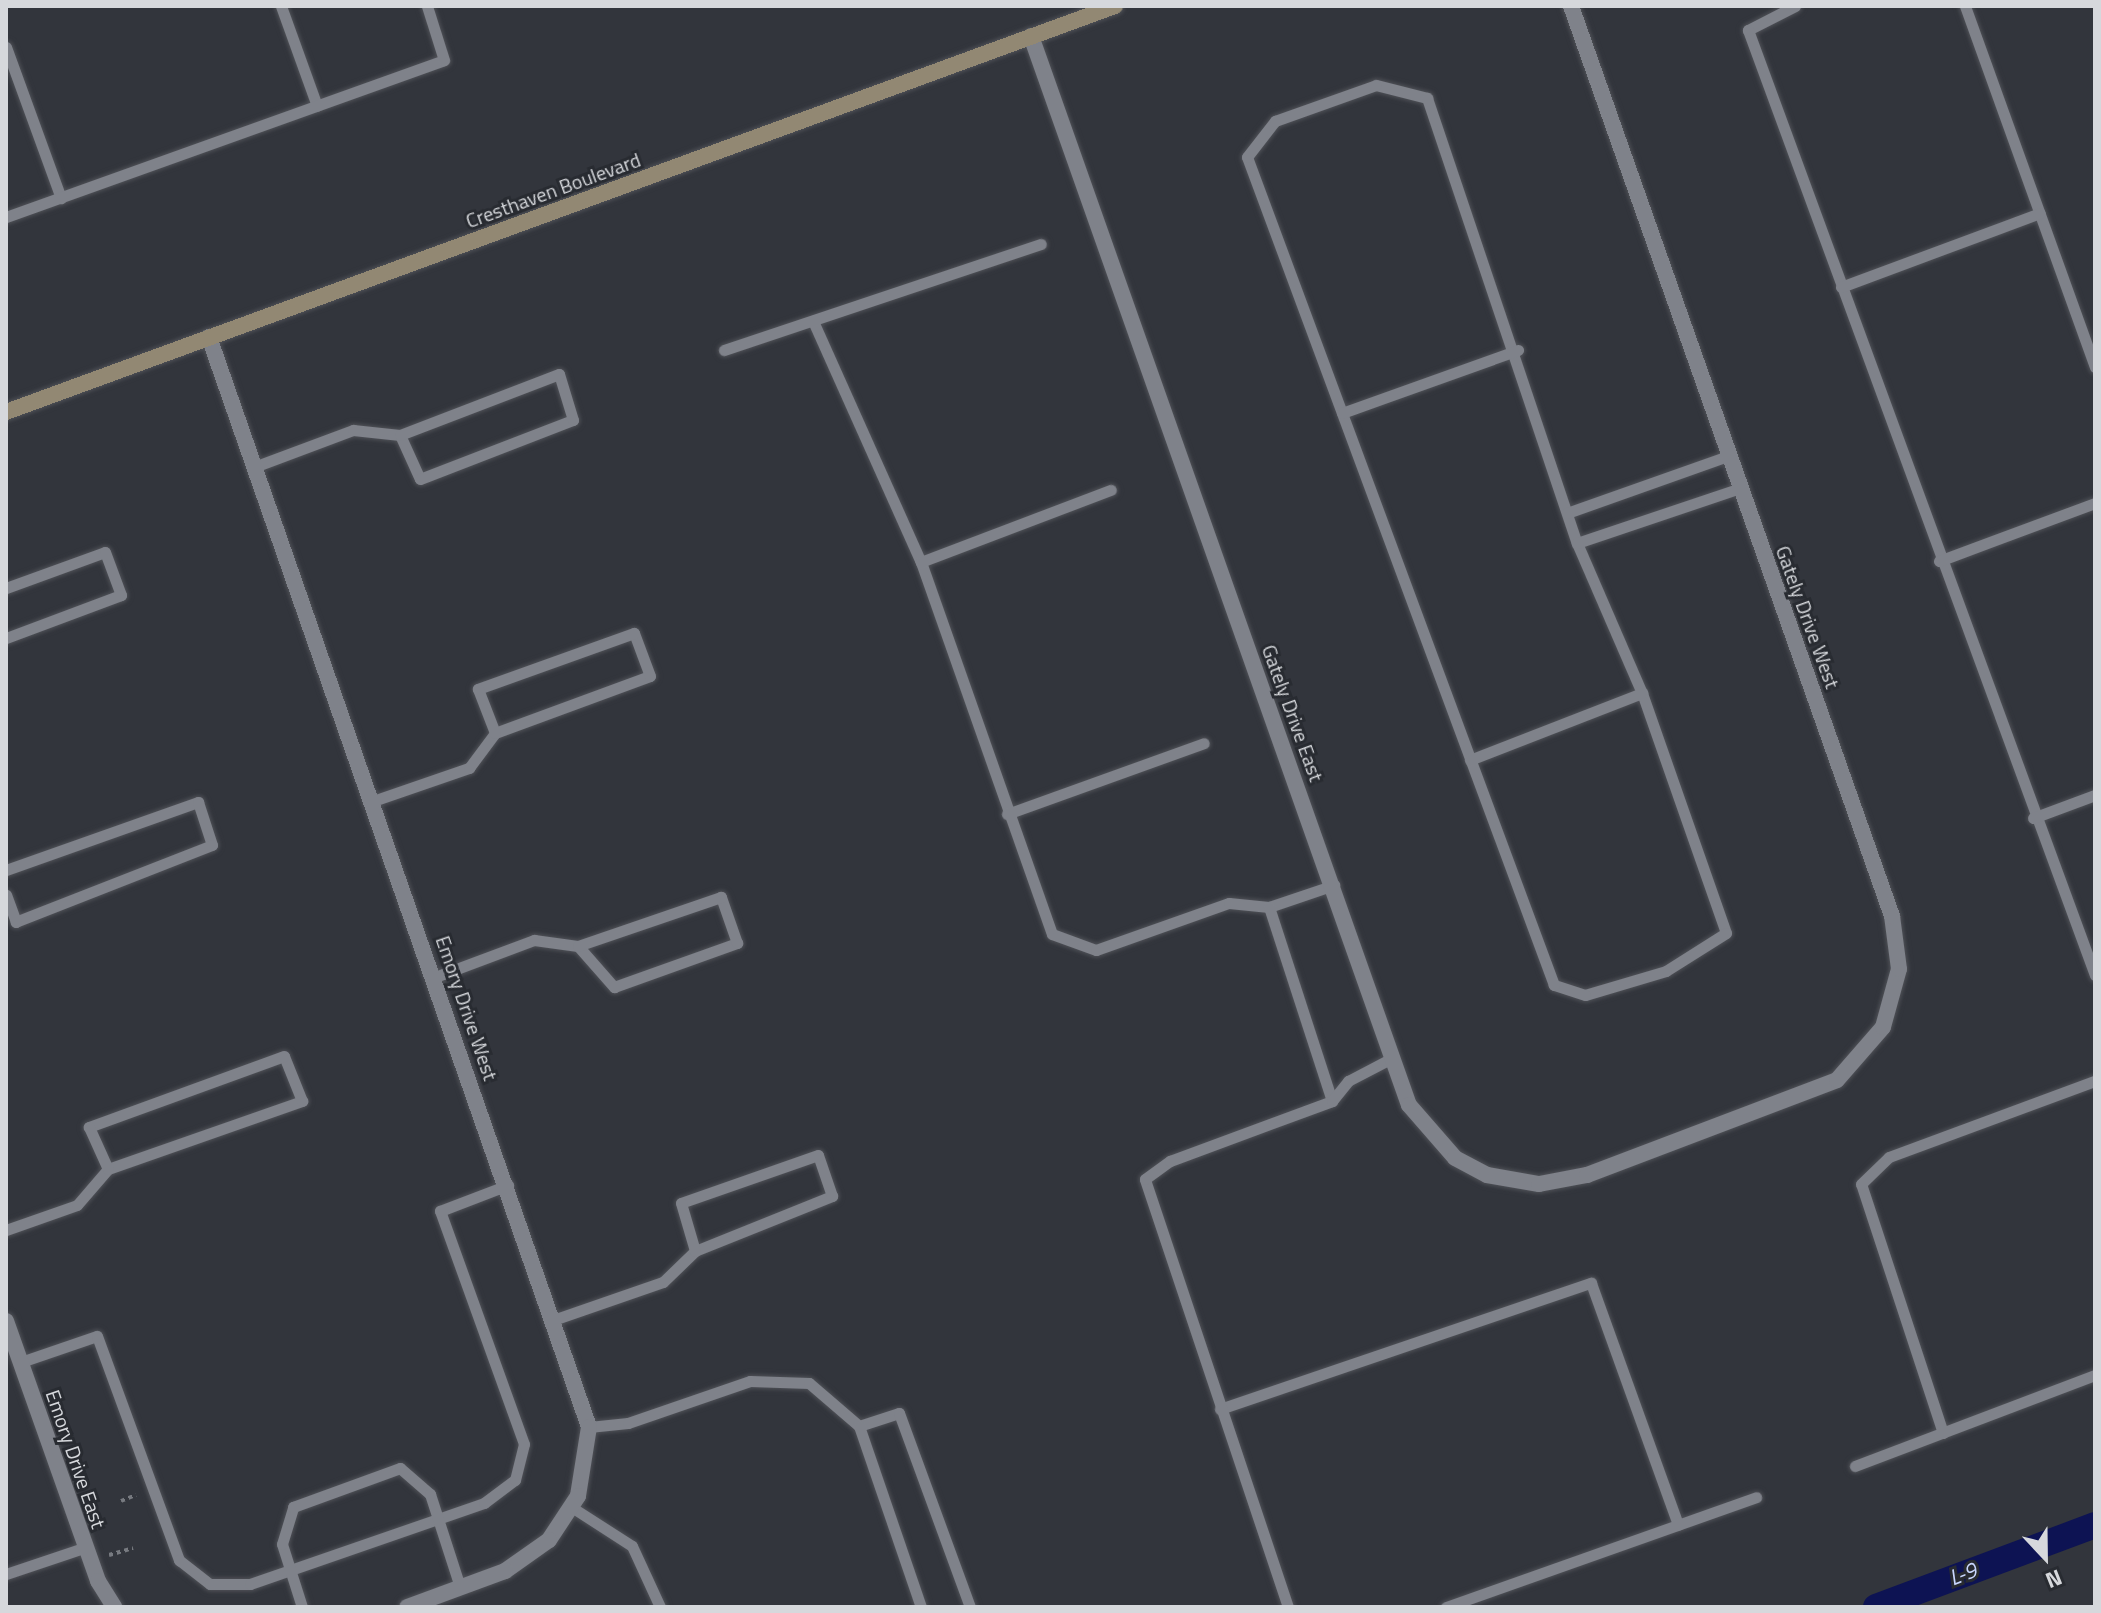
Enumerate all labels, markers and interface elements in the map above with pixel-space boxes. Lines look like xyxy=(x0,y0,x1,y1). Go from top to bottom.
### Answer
street label: Cresthaven Boulevard xyxy=(462,147,644,233)
street label: Gately Drive West xyxy=(1771,542,1845,692)
street label: Gately Drive East xyxy=(1257,641,1329,785)
street label: Emory Drive West xyxy=(431,933,503,1083)
street label: Emory Drive East xyxy=(41,1387,111,1531)
north arrow xyxy=(2005,1517,2085,1597)
water label: L-9 xyxy=(1945,1557,1981,1591)
text: N xyxy=(2041,1561,2067,1598)

